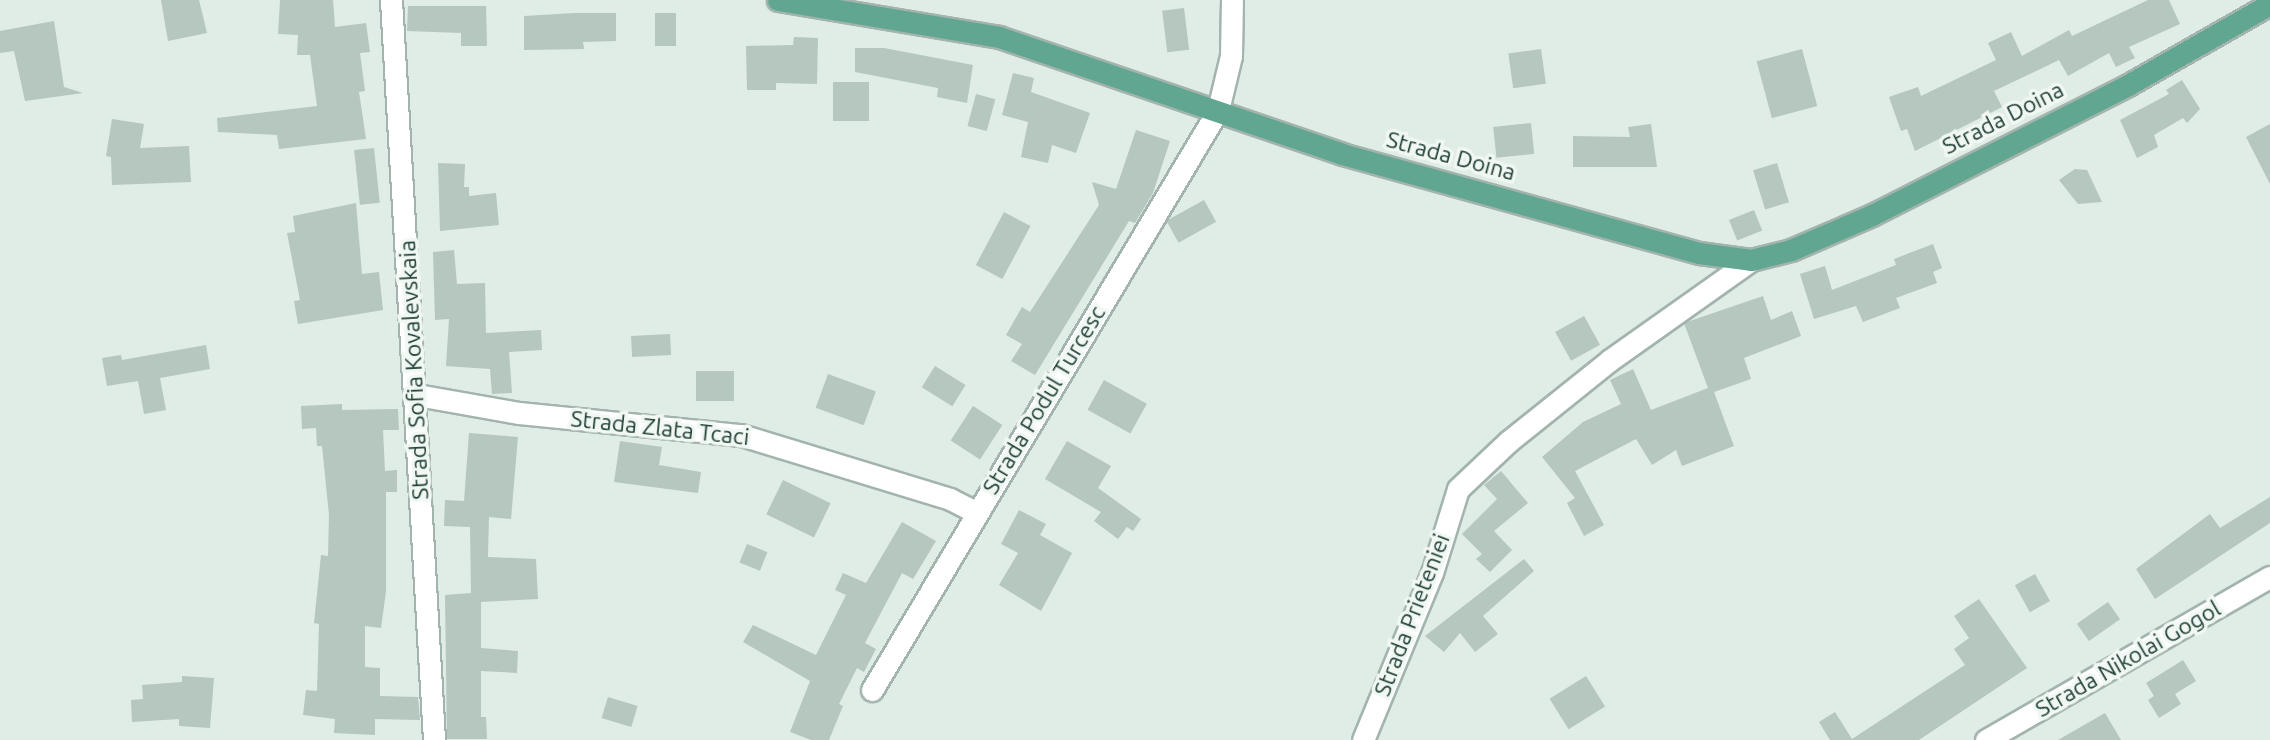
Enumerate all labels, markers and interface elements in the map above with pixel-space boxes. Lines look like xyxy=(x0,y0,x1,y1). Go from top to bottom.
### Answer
street label: Strada Doina xyxy=(1938,76,2068,160)
street label: Strada Doina xyxy=(1383,126,1519,186)
street label: Strada Sofia Kovalevskaia xyxy=(393,239,435,501)
street label: Strada Podul Turcesc xyxy=(977,301,1111,499)
street label: Strada Zlata Tcaci xyxy=(569,405,751,451)
street label: Strada Prieteniei xyxy=(1368,530,1456,700)
street label: Strada Nikolai Gogol xyxy=(2031,595,2225,723)

